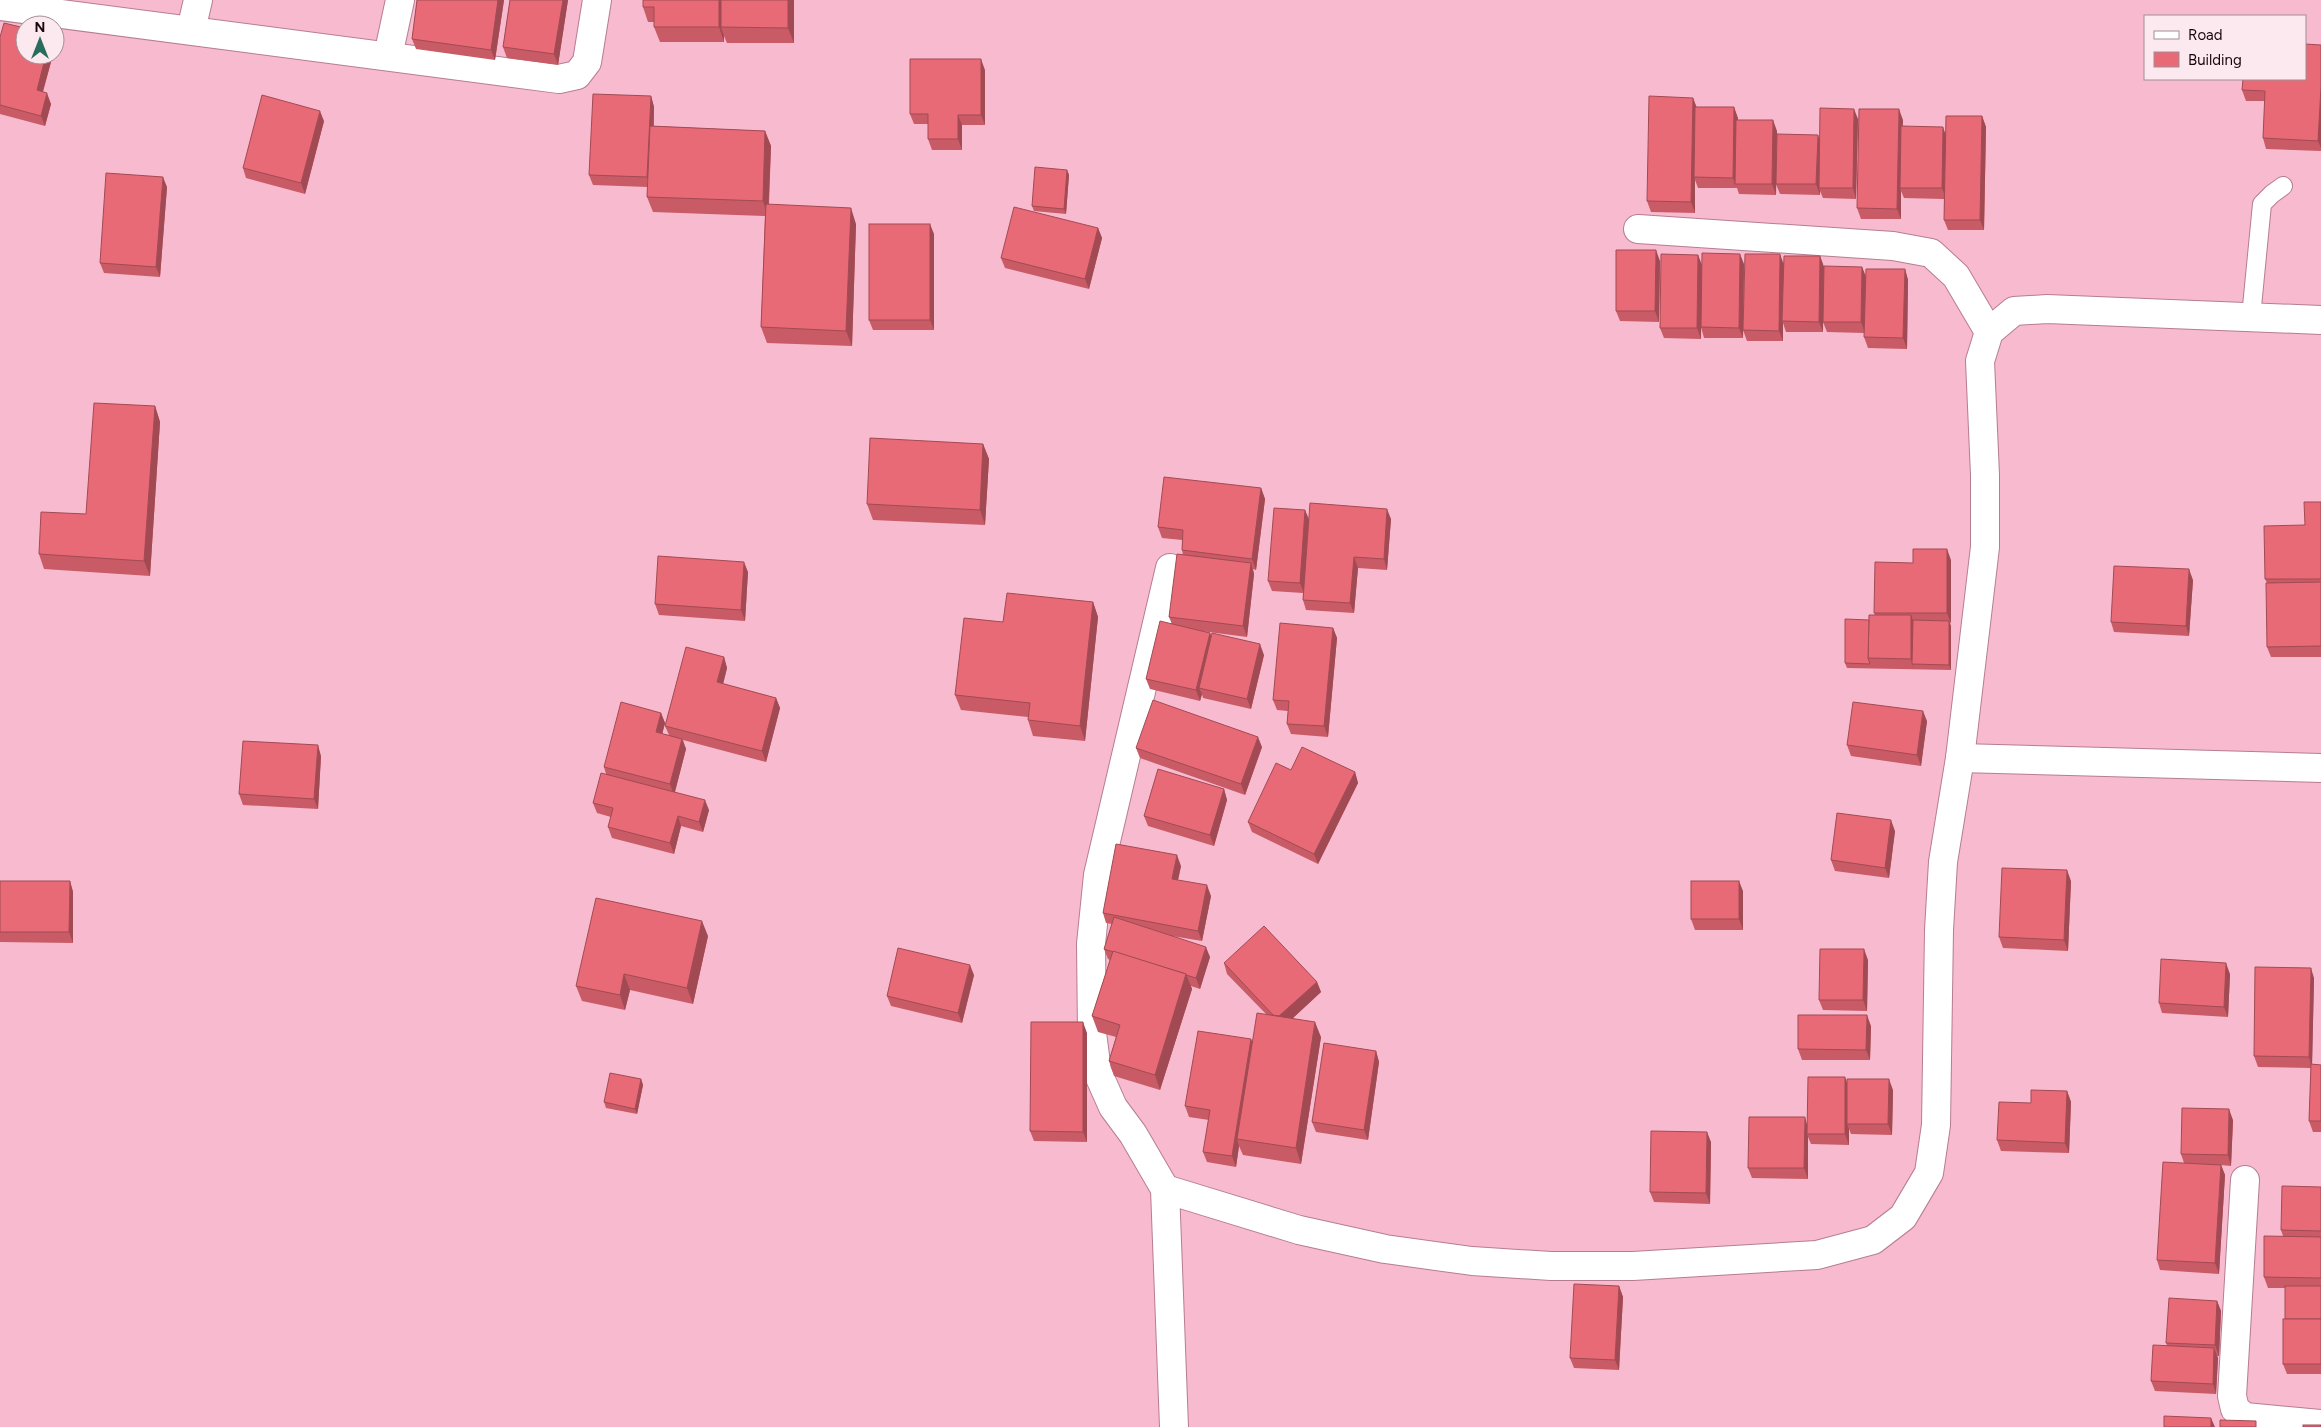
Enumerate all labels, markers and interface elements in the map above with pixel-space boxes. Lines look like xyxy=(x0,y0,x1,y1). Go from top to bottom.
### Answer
north arrow xyxy=(15,15,65,65)
legend xyxy=(2144,15,2306,80)
text: N xyxy=(35,19,45,36)
text: Road xyxy=(2188,26,2223,44)
text: Building xyxy=(2188,51,2242,69)

